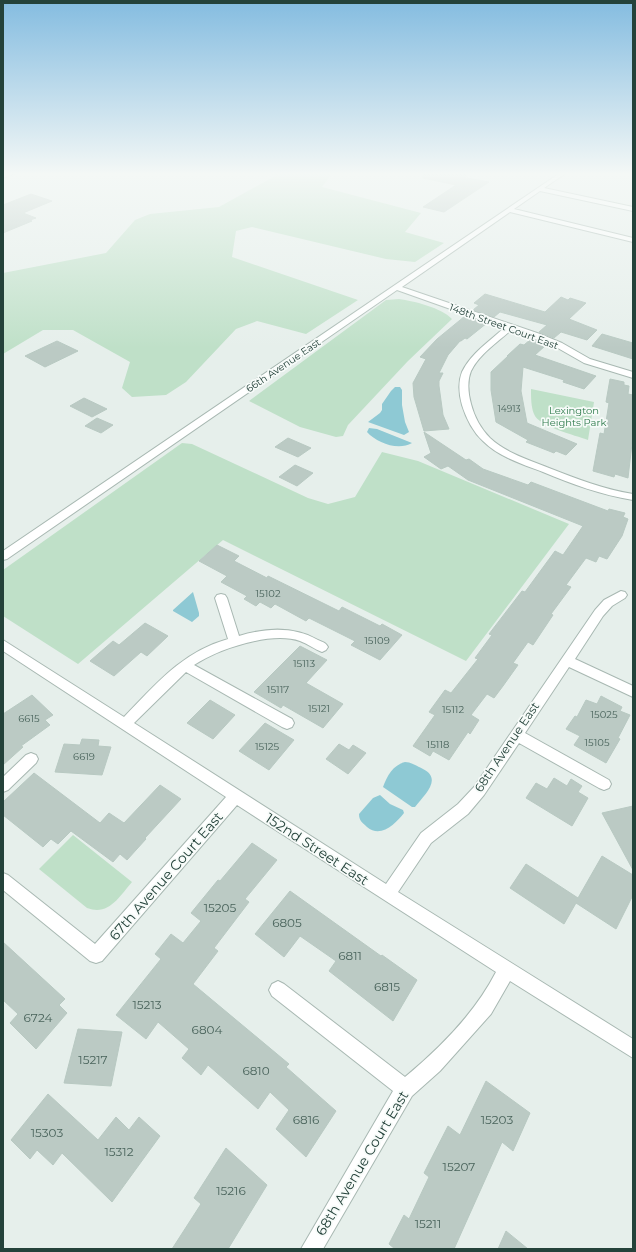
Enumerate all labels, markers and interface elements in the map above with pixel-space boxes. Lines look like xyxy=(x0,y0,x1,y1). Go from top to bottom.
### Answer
street label: 148th Street Court East xyxy=(448,301,560,352)
street label: 66th Avenue East xyxy=(243,336,323,395)
house number: 14913 xyxy=(498,403,520,414)
park label: Lexington Heights Park xyxy=(542,404,606,429)
house number: 15102 xyxy=(255,587,281,600)
house number: 15109 xyxy=(364,634,390,647)
house number: 15113 xyxy=(293,657,315,670)
house number: 15117 xyxy=(267,683,289,696)
street label: 68th Avenue East xyxy=(471,699,542,795)
house number: 15121 xyxy=(308,702,330,715)
house number: 15112 xyxy=(442,703,464,716)
house number: 15025 xyxy=(590,708,618,721)
house number: 6615 xyxy=(18,712,40,725)
house number: 15105 xyxy=(584,736,610,749)
house number: 15118 xyxy=(427,738,449,751)
house number: 15125 xyxy=(255,740,279,753)
house number: 6619 xyxy=(73,750,95,763)
street label: 67th Avenue Court East xyxy=(105,808,227,944)
street label: 152nd Street East xyxy=(262,809,372,889)
house number: 15205 xyxy=(204,900,237,915)
house number: 6805 xyxy=(272,915,302,930)
house number: 6811 xyxy=(338,948,362,963)
house number: 6815 xyxy=(374,979,400,994)
house number: 15213 xyxy=(133,997,162,1012)
house number: 6724 xyxy=(24,1010,52,1025)
house number: 6804 xyxy=(192,1022,222,1037)
house number: 15217 xyxy=(78,1052,108,1067)
house number: 6810 xyxy=(242,1063,270,1078)
street label: 68th Avenue Court East xyxy=(312,1087,413,1239)
house number: 6816 xyxy=(293,1112,319,1127)
house number: 15203 xyxy=(481,1112,513,1127)
house number: 15303 xyxy=(31,1125,63,1140)
house number: 15312 xyxy=(105,1144,134,1159)
house number: 15207 xyxy=(443,1159,475,1174)
house number: 15216 xyxy=(216,1183,246,1198)
house number: 15211 xyxy=(415,1216,441,1231)

